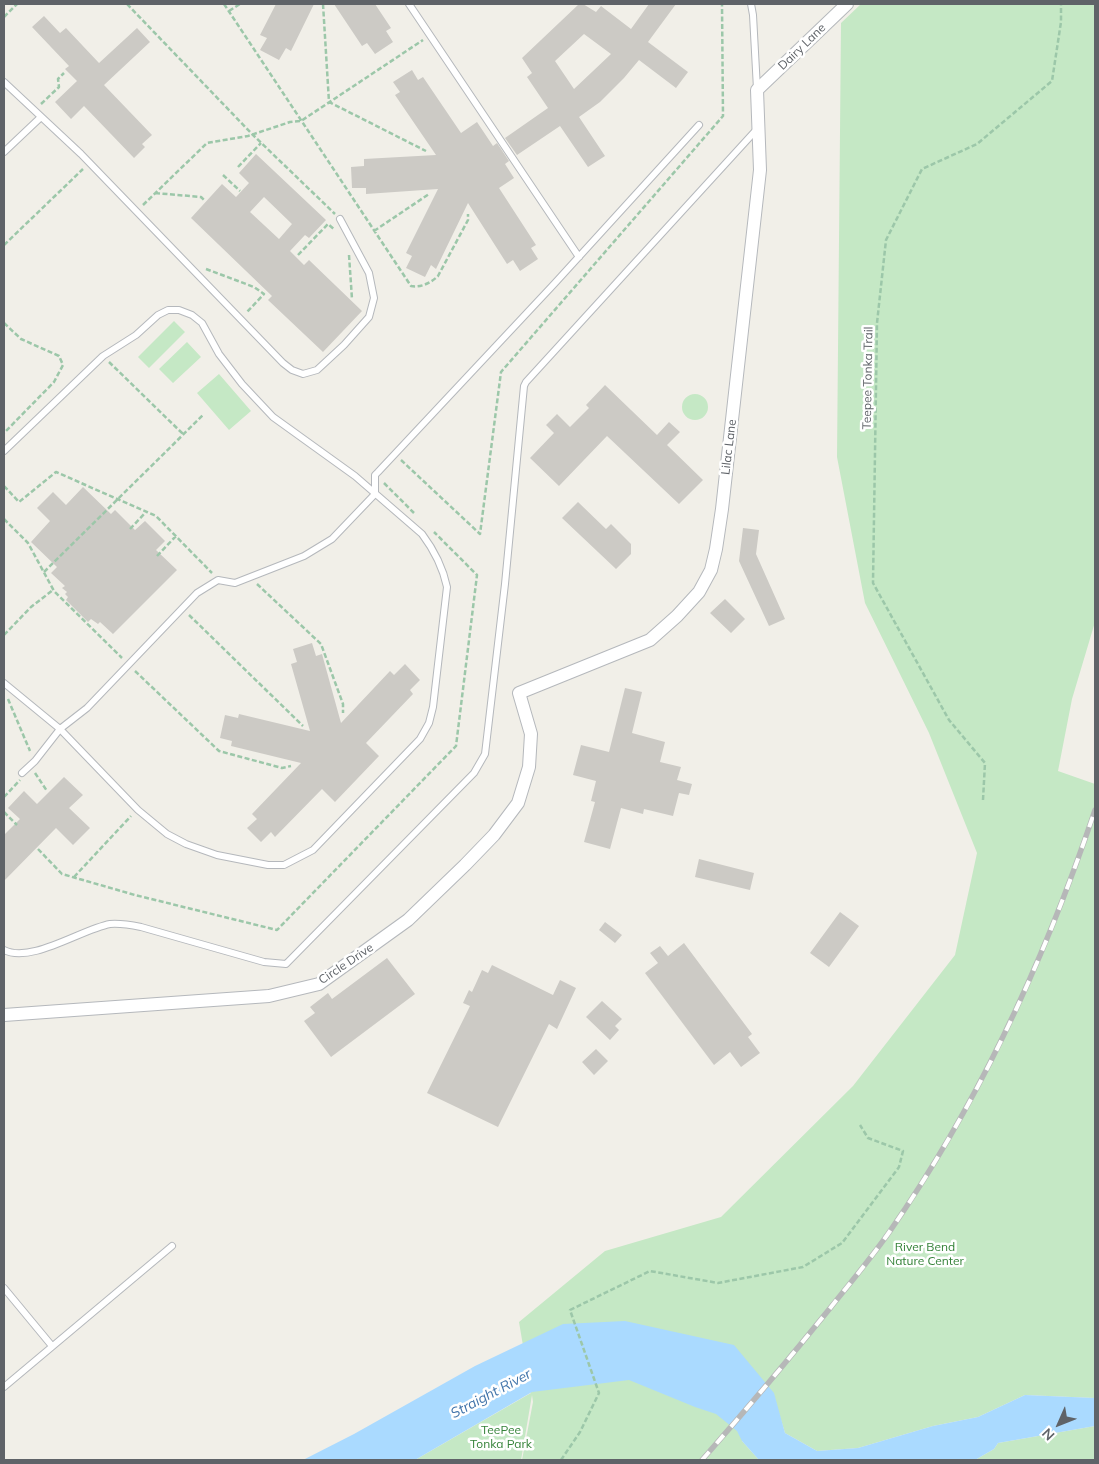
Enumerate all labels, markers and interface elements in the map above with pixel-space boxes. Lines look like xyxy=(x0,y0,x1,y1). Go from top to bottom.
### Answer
street label: Dairy Lane xyxy=(775,21,829,73)
street label: Teepee Tonka Trail xyxy=(860,326,876,430)
street label: Lilac Lane xyxy=(718,418,740,476)
street label: Circle Drive xyxy=(316,940,376,988)
park label: River Bend Nature Center xyxy=(886,1240,964,1268)
water label: Straight River xyxy=(448,1366,534,1422)
north arrow xyxy=(1034,1399,1084,1449)
park label: TeePee Tonka Park xyxy=(470,1423,532,1451)
text: N xyxy=(1038,1424,1058,1444)

